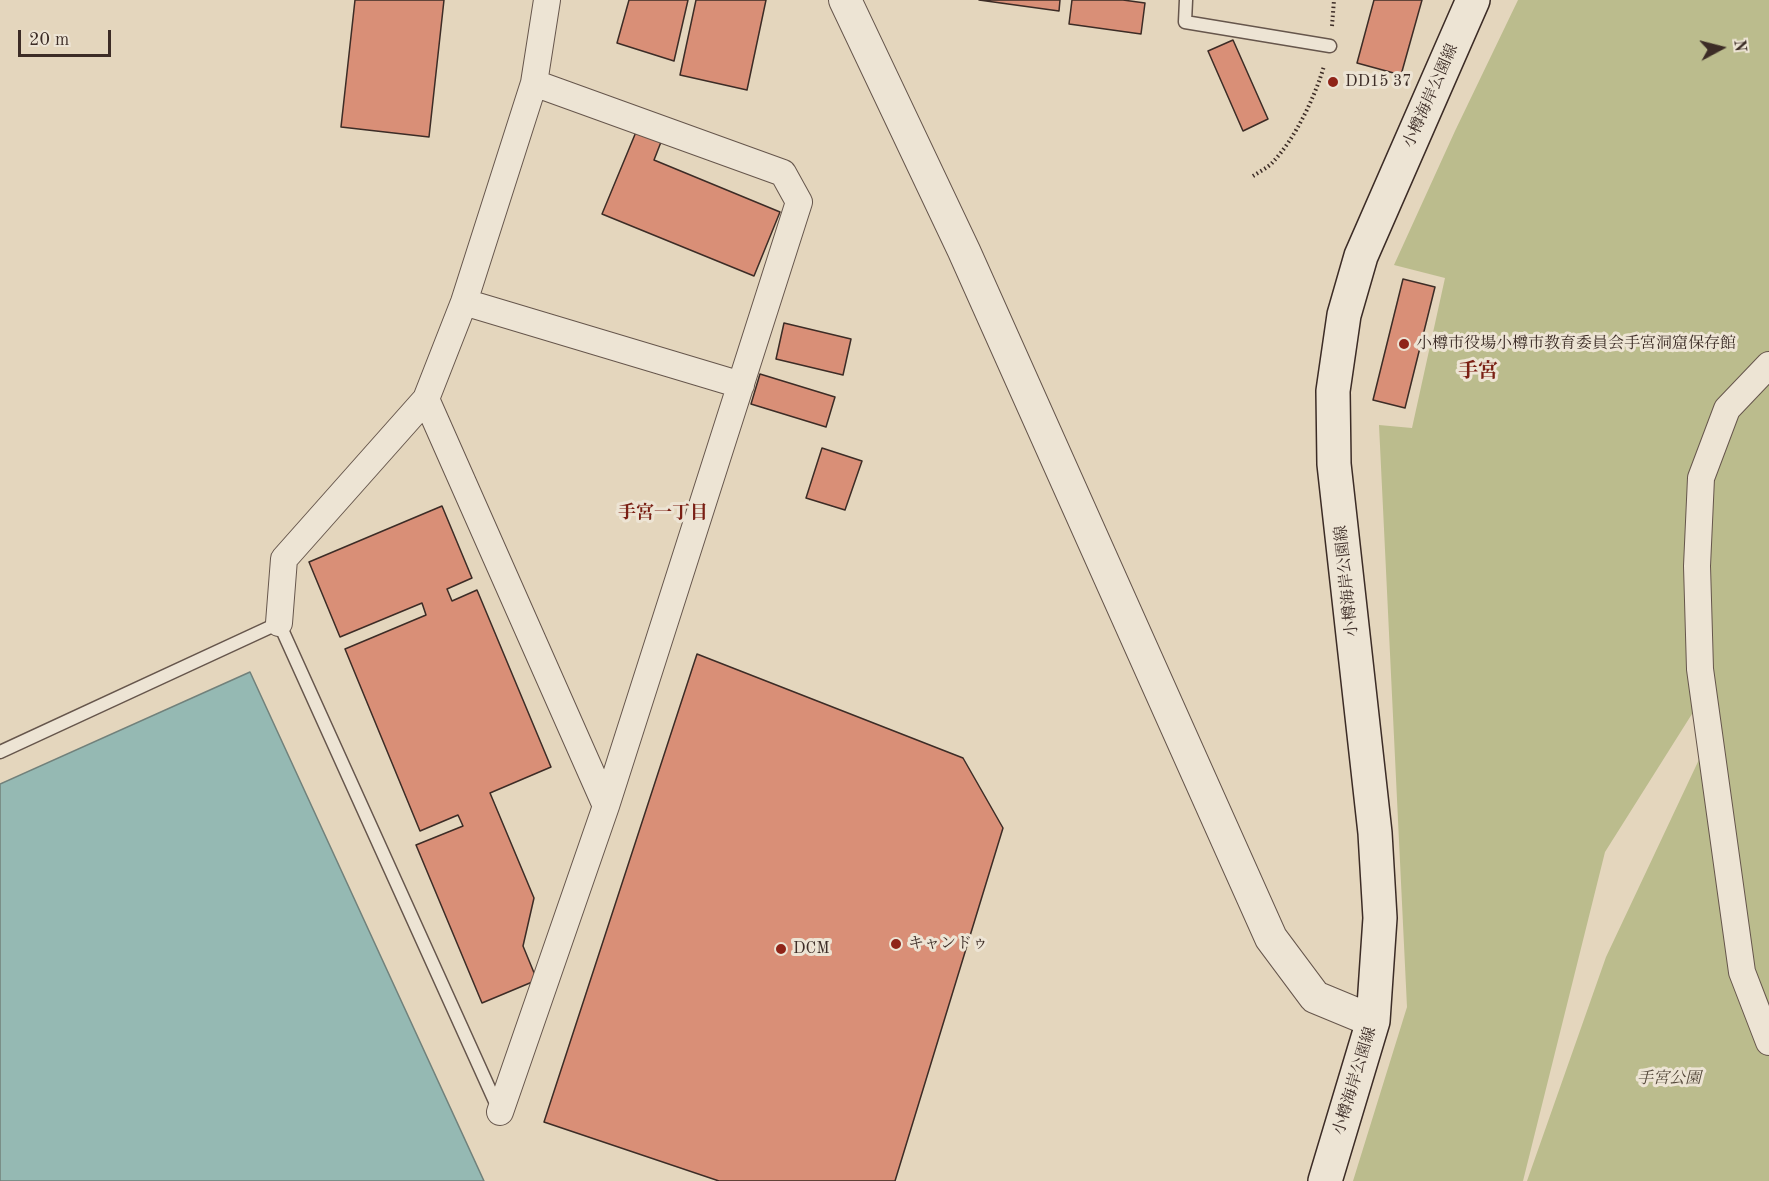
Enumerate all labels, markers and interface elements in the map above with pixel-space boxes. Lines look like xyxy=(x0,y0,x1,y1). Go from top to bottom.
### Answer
scale bar xyxy=(21,18,114,56)
north arrow xyxy=(1691,18,1751,78)
text: 20 m xyxy=(29,31,69,49)
text: N xyxy=(1730,39,1748,53)
street label: 小樽海岸公園線 xyxy=(1399,41,1463,151)
place label: DD15 37 xyxy=(1345,72,1412,92)
marker: DD15 37 xyxy=(1326,75,1340,89)
place label: 小樽市役場小樽市教育委員会手宮洞窟保存館 xyxy=(1416,334,1736,354)
marker: 小樽市役場小樽市教育委員会手宮洞窟保存館 xyxy=(1397,337,1411,351)
district label: 手宮 xyxy=(1458,360,1498,384)
district label: 手宮一丁目 xyxy=(618,502,708,524)
street label: 小樽海岸公園線 xyxy=(1332,524,1362,638)
place label: キャンドゥ xyxy=(908,934,988,954)
marker: キャンドゥ xyxy=(889,937,903,951)
place label: DCM xyxy=(793,939,830,959)
marker: DCM xyxy=(774,942,788,956)
street label: 小樽海岸公園線 xyxy=(1329,1025,1381,1137)
park label: 手宮公園 xyxy=(1637,1069,1701,1089)

